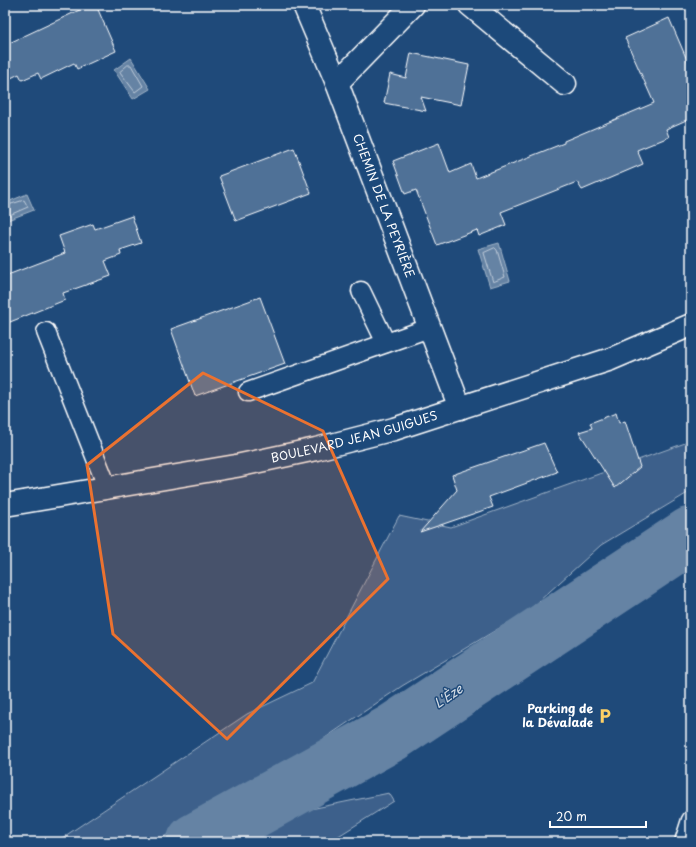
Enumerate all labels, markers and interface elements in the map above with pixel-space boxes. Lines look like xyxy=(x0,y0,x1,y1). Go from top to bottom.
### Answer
street label: CHEMIN DE LA PEYRIÈRE xyxy=(349,131,420,280)
street label: BOULEVARD JEAN GUIGUES xyxy=(269,406,440,466)
water label: L'Èze xyxy=(430,678,467,712)
place label: Parking de la Dévalade xyxy=(522,699,593,731)
parking icon: Parking de la Dévalade xyxy=(596,707,614,725)
scale bar xyxy=(550,803,646,829)
text: 20 m xyxy=(556,807,587,825)

